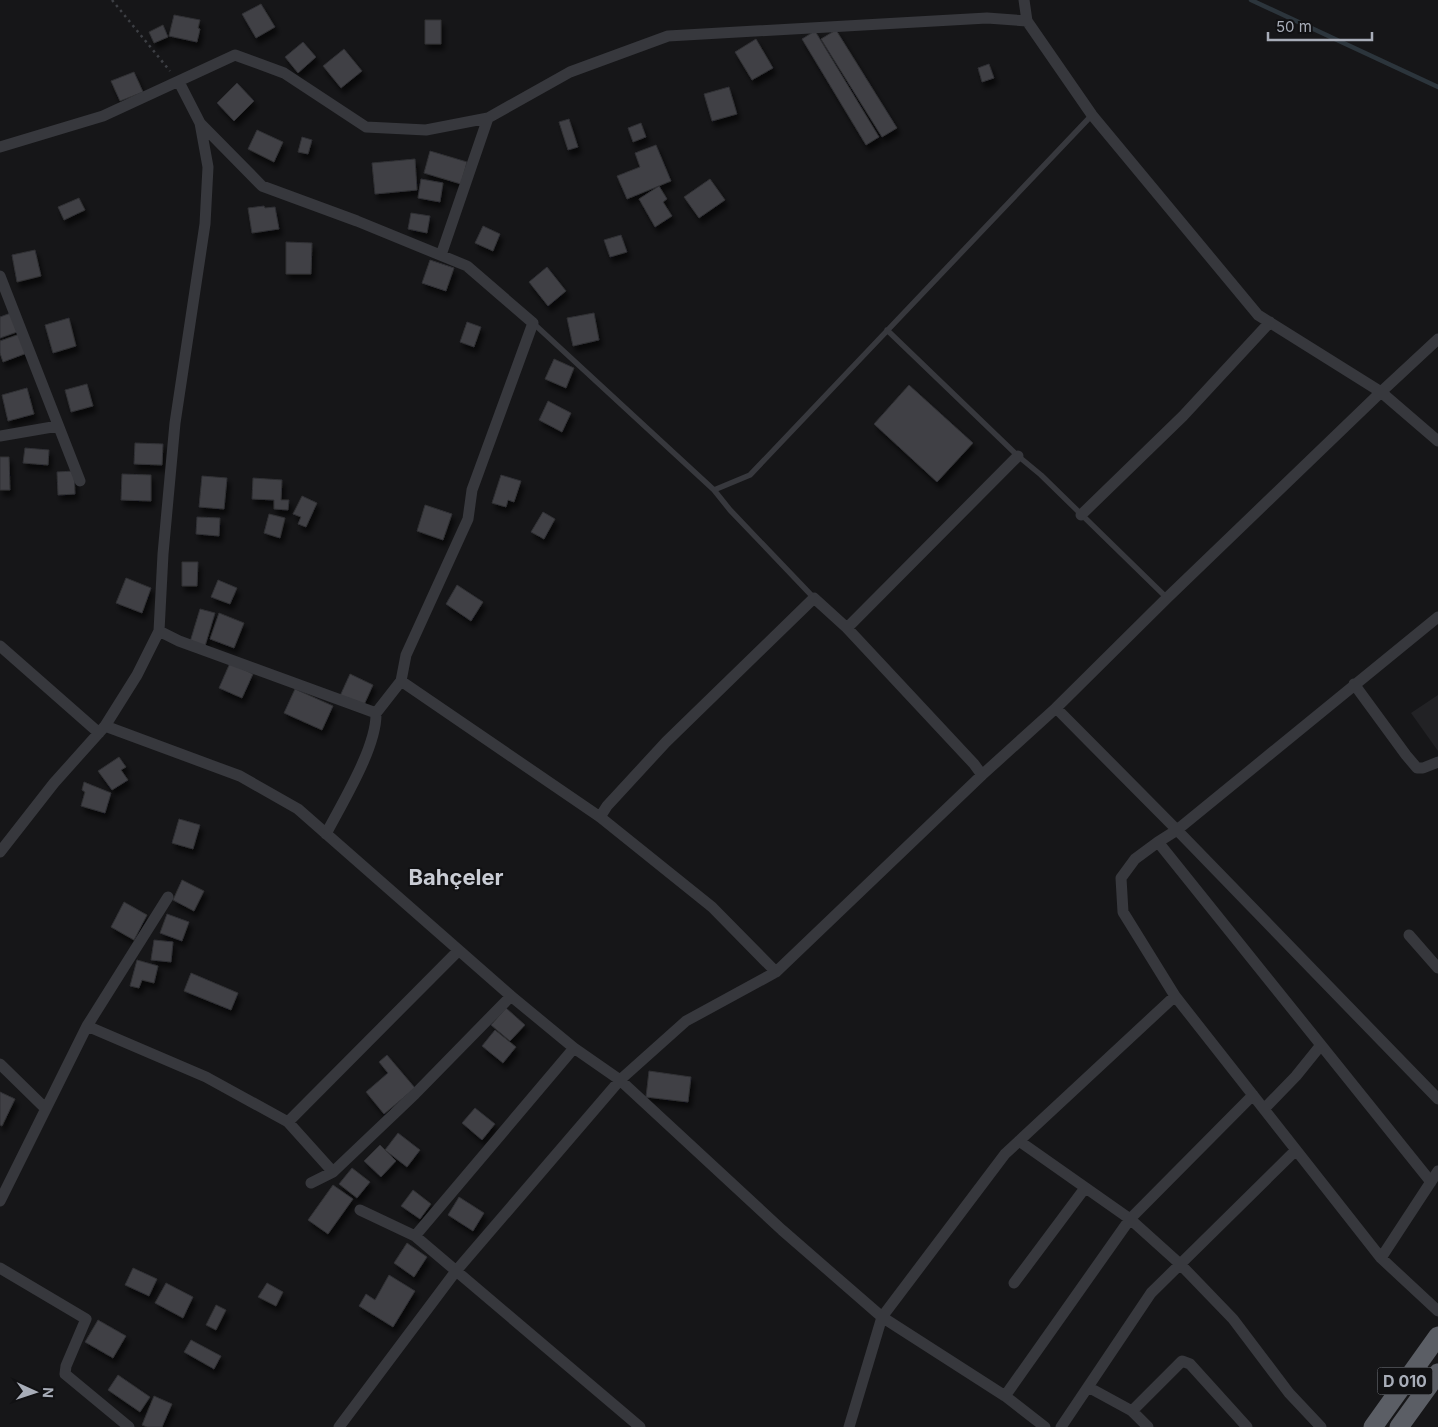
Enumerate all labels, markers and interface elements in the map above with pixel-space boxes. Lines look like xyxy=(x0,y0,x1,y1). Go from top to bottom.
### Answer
scale bar xyxy=(1268,10,1372,42)
text: 50 m xyxy=(1276,17,1312,36)
district label: Bahçeler xyxy=(408,864,504,890)
north arrow xyxy=(10,1367,60,1417)
road number: D 010 xyxy=(1378,1368,1432,1394)
text: N xyxy=(40,1387,57,1398)

